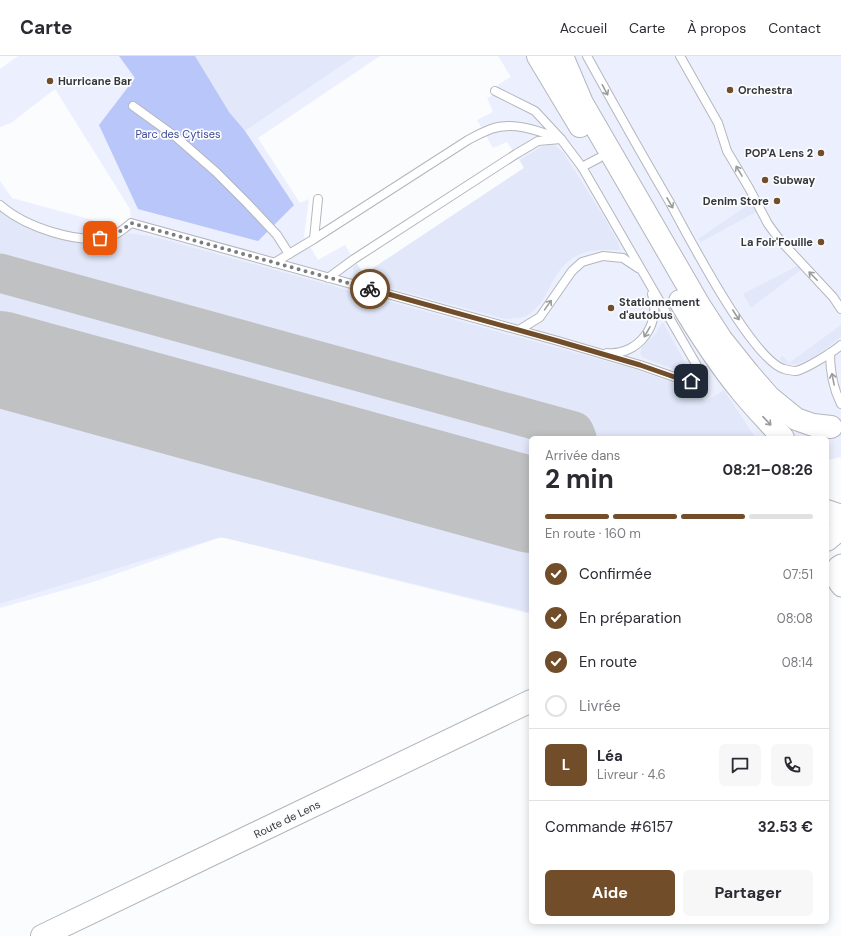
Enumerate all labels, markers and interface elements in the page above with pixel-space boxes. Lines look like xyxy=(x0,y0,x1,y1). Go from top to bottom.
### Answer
text: Carte xyxy=(20,15,72,40)
text: Accueil xyxy=(560,19,607,37)
text: Carte xyxy=(629,19,665,37)
text: À propos xyxy=(687,19,746,37)
text: Contact xyxy=(768,19,821,37)
place label: Hurricane Bar xyxy=(58,74,132,88)
marker: Hurricane Bar xyxy=(45,76,55,86)
place label: Orchestra xyxy=(738,83,793,97)
one-way arrow xyxy=(602,84,610,96)
marker: Orchestra xyxy=(725,85,735,95)
park label: Parc des Cytises xyxy=(135,127,221,141)
place label: POP'A Lens 2 xyxy=(745,146,813,160)
marker: POP'A Lens 2 xyxy=(816,148,826,158)
one-way arrow xyxy=(735,165,743,177)
place label: Subway xyxy=(773,173,815,187)
marker: Subway xyxy=(760,175,770,185)
place label: Denim Store xyxy=(703,194,769,208)
marker: Denim Store xyxy=(772,196,782,206)
one-way arrow xyxy=(666,197,674,209)
pin xyxy=(83,221,117,255)
icon: bag xyxy=(89,227,111,249)
place label: La Foir'Fouille xyxy=(741,235,813,249)
marker: La Foir'Fouille xyxy=(816,237,826,247)
courier xyxy=(350,269,390,309)
one-way arrow xyxy=(808,271,818,281)
icon: bike xyxy=(359,278,381,300)
place label: Stationnement d'autobus xyxy=(619,295,700,322)
one-way arrow xyxy=(544,300,552,311)
marker: Stationnement d'autobus xyxy=(606,303,616,313)
one-way arrow xyxy=(732,309,740,321)
one-way arrow xyxy=(643,326,651,338)
pin xyxy=(674,364,708,398)
icon: home xyxy=(680,370,702,392)
one-way arrow xyxy=(828,373,836,386)
one-way arrow xyxy=(762,415,771,425)
text: Arrivée dans xyxy=(545,447,620,464)
text: 08:21–08:26 xyxy=(723,460,813,480)
text: 2 min xyxy=(545,462,614,496)
text: En route · 160 m xyxy=(545,525,641,542)
icon: check xyxy=(545,563,567,585)
text: Confirmée xyxy=(579,564,652,584)
text: 07:51 xyxy=(783,566,813,583)
icon: check xyxy=(545,607,567,629)
text: En préparation xyxy=(579,608,681,628)
text: 08:08 xyxy=(777,610,813,627)
icon: check xyxy=(545,651,567,673)
text: En route xyxy=(579,652,637,672)
text: 08:14 xyxy=(782,654,813,671)
text: Livrée xyxy=(579,696,621,716)
button: chat xyxy=(719,744,761,786)
button: phone xyxy=(771,744,813,786)
text: Léa xyxy=(597,746,623,766)
text: L xyxy=(562,755,570,775)
text: Livreur · 4.6 xyxy=(597,766,666,783)
street label: Route de Lens xyxy=(252,797,322,841)
text: Commande #6157 xyxy=(545,817,673,837)
text: 32.53 € xyxy=(758,817,813,837)
button: Aide xyxy=(545,870,675,916)
button: Partager xyxy=(683,870,813,916)

